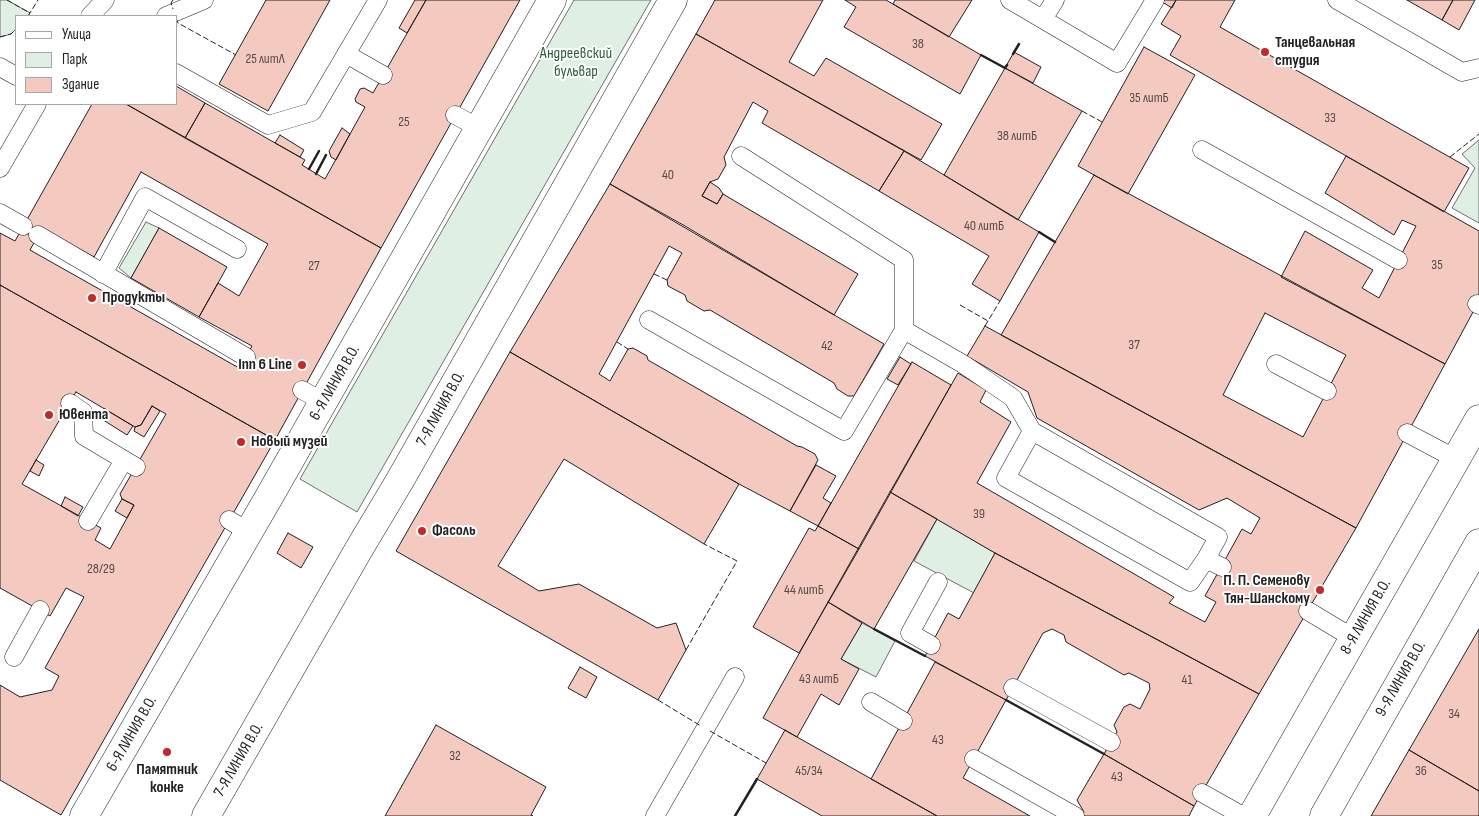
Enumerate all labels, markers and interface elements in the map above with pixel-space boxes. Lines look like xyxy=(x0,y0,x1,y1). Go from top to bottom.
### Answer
legend xyxy=(15,15,178,105)
text: Улица xyxy=(62,25,91,44)
place label: Танцевальная студия xyxy=(1275,33,1355,71)
house number: 38 xyxy=(912,36,924,52)
park label: Андреевский бульвар xyxy=(540,44,612,82)
marker: Танцевальная студия xyxy=(1259,46,1271,58)
text: Парк xyxy=(62,50,87,69)
house number: 25 литЛ xyxy=(245,51,285,67)
text: Здание xyxy=(62,75,99,94)
house number: 35 литБ xyxy=(1129,90,1169,106)
house number: 33 xyxy=(1324,110,1336,126)
house number: 25 xyxy=(398,114,410,130)
house number: 38 литБ xyxy=(997,128,1037,144)
house number: 40 xyxy=(662,167,674,183)
house number: 40 литБ xyxy=(964,218,1004,234)
house number: 35 xyxy=(1431,257,1443,273)
house number: 27 xyxy=(308,258,320,274)
place label: Продукты xyxy=(102,288,165,308)
marker: Продукты xyxy=(86,292,98,304)
house number: 37 xyxy=(1128,337,1140,353)
house number: 42 xyxy=(821,338,833,354)
street label: 6-Я ЛИНИЯ В.О. xyxy=(306,342,364,424)
place label: Inn 6 Line xyxy=(238,355,292,375)
marker: Inn 6 Line xyxy=(296,359,308,371)
street label: 7-Я ЛИНИЯ В.О. xyxy=(413,368,469,450)
place label: Ювента xyxy=(59,405,108,425)
marker: Ювента xyxy=(43,409,55,421)
place label: Новый музей xyxy=(251,432,328,452)
marker: Новый музей xyxy=(235,436,247,448)
house number: 39 xyxy=(973,506,985,522)
place label: Фасоль xyxy=(432,521,476,541)
marker: Фасоль xyxy=(416,525,428,537)
house number: 28/29 xyxy=(87,561,115,577)
place label: П. П. Семенову Тян-Шанскому xyxy=(1223,571,1310,609)
street label: 8-Я ЛИНИЯ В.О. xyxy=(1337,576,1395,658)
house number: 44 литБ xyxy=(784,582,824,598)
marker: П. П. Семенову Тян-Шанскому xyxy=(1314,584,1326,596)
street label: 9-Я ЛИНИЯ В.О. xyxy=(1372,638,1430,720)
house number: 43 литБ xyxy=(799,671,839,687)
house number: 41 xyxy=(1182,672,1192,688)
street label: 6-Я ЛИНИЯ В.О. xyxy=(103,693,161,775)
house number: 34 xyxy=(1448,706,1460,722)
street label: 7-Я ЛИНИЯ В.О. xyxy=(210,719,268,801)
house number: 43 xyxy=(932,732,944,748)
marker: Памятник конке xyxy=(161,746,173,758)
house number: 32 xyxy=(449,748,461,764)
place label: Памятник конке xyxy=(136,760,198,798)
house number: 45/34 xyxy=(795,763,823,779)
house number: 36 xyxy=(1415,763,1427,779)
house number: 43 xyxy=(1111,769,1123,785)

